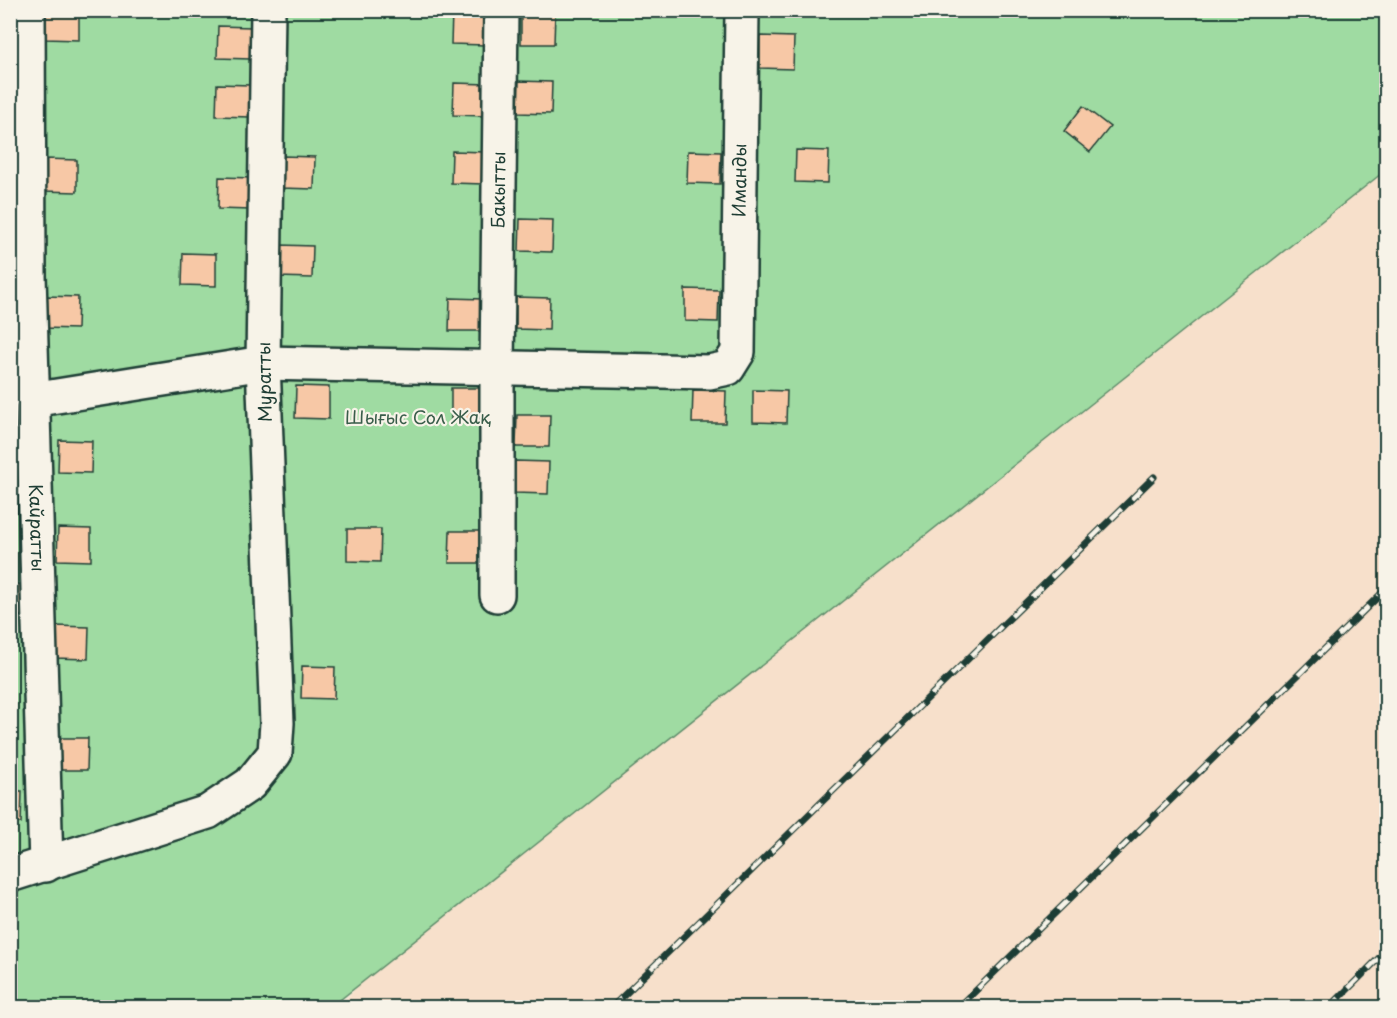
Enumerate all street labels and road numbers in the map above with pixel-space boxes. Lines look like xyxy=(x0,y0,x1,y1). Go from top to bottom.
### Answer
street label: Иманды xyxy=(725,143,752,217)
street label: Бакытты xyxy=(484,151,511,229)
street label: Муратты xyxy=(249,342,278,422)
street label: Кайратты xyxy=(23,484,53,572)

